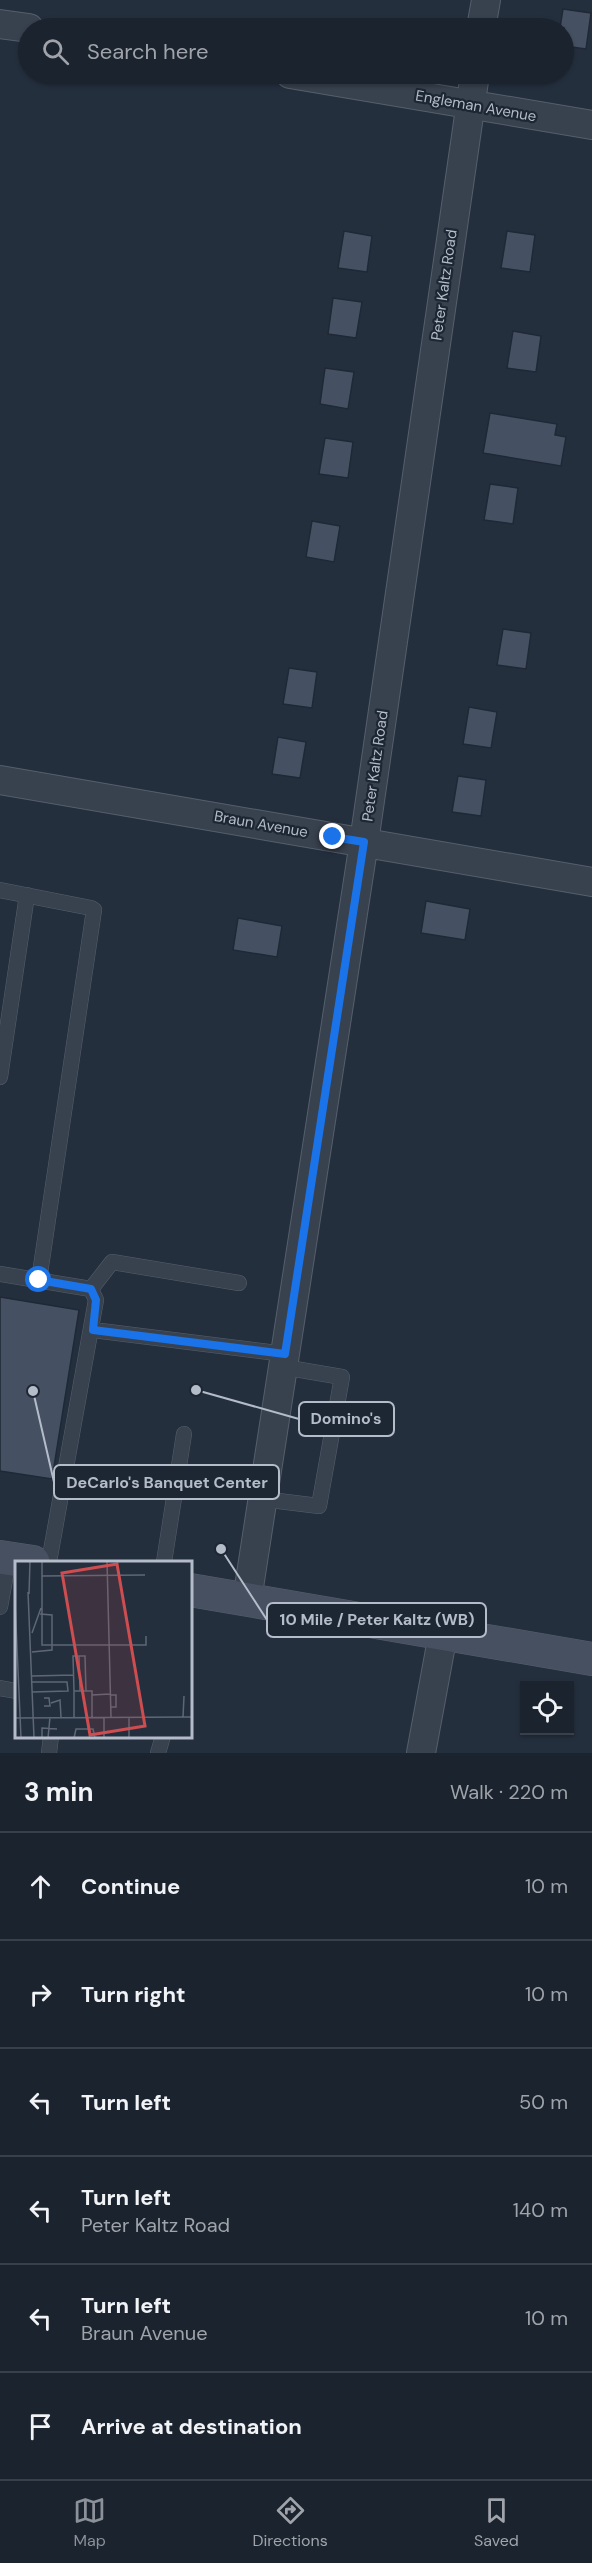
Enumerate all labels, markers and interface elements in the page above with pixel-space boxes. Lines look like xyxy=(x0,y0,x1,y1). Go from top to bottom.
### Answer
search box xyxy=(18,18,574,84)
icon: search xyxy=(39,35,72,68)
text: Search here xyxy=(87,37,208,66)
street label: Engleman Avenue xyxy=(414,86,538,126)
street label: Peter Kaltz Road xyxy=(426,228,462,342)
street label: Peter Kaltz Road xyxy=(357,709,393,823)
street label: Braun Avenue xyxy=(213,806,309,842)
route end xyxy=(319,823,345,849)
route start xyxy=(25,1266,51,1292)
callout: Domino's xyxy=(299,1402,394,1436)
text: Domino's xyxy=(311,1408,381,1429)
callout: DeCarlo's Banquet Center xyxy=(54,1465,279,1499)
text: DeCarlo's Banquet Center xyxy=(66,1472,268,1493)
inset map xyxy=(15,1561,192,1738)
callout: 10 Mile / Peter Kaltz (WB) xyxy=(267,1603,486,1637)
text: 10 Mile / Peter Kaltz (WB) xyxy=(280,1609,474,1630)
map controls xyxy=(520,1681,574,1735)
button: locate xyxy=(520,1681,574,1735)
text: 3 min xyxy=(24,1775,93,1809)
text: Walk · 220 m xyxy=(450,1779,568,1805)
icon: ahead xyxy=(24,1870,57,1903)
text: Continue xyxy=(81,1872,180,1901)
text: 10 m xyxy=(525,1873,568,1899)
icon: right xyxy=(24,1978,57,2011)
text: Turn right xyxy=(81,1980,186,2009)
text: 10 m xyxy=(525,1981,568,2007)
icon: left xyxy=(24,2086,57,2119)
text: Turn left xyxy=(81,2088,171,2117)
text: 50 m xyxy=(519,2089,568,2115)
text: Turn left xyxy=(81,2183,171,2212)
icon: left xyxy=(24,2194,57,2227)
text: 140 m xyxy=(513,2197,568,2223)
text: Peter Kaltz Road xyxy=(81,2212,230,2238)
text: Turn left xyxy=(81,2291,171,2320)
icon: left xyxy=(24,2302,57,2335)
text: 10 m xyxy=(525,2305,568,2331)
text: Braun Avenue xyxy=(81,2320,208,2346)
icon: arrive xyxy=(24,2410,57,2443)
text: Arrive at destination xyxy=(81,2412,302,2441)
tab: Map xyxy=(73,2494,106,2551)
tab: Directions xyxy=(252,2494,328,2551)
tab: Saved xyxy=(474,2494,519,2551)

